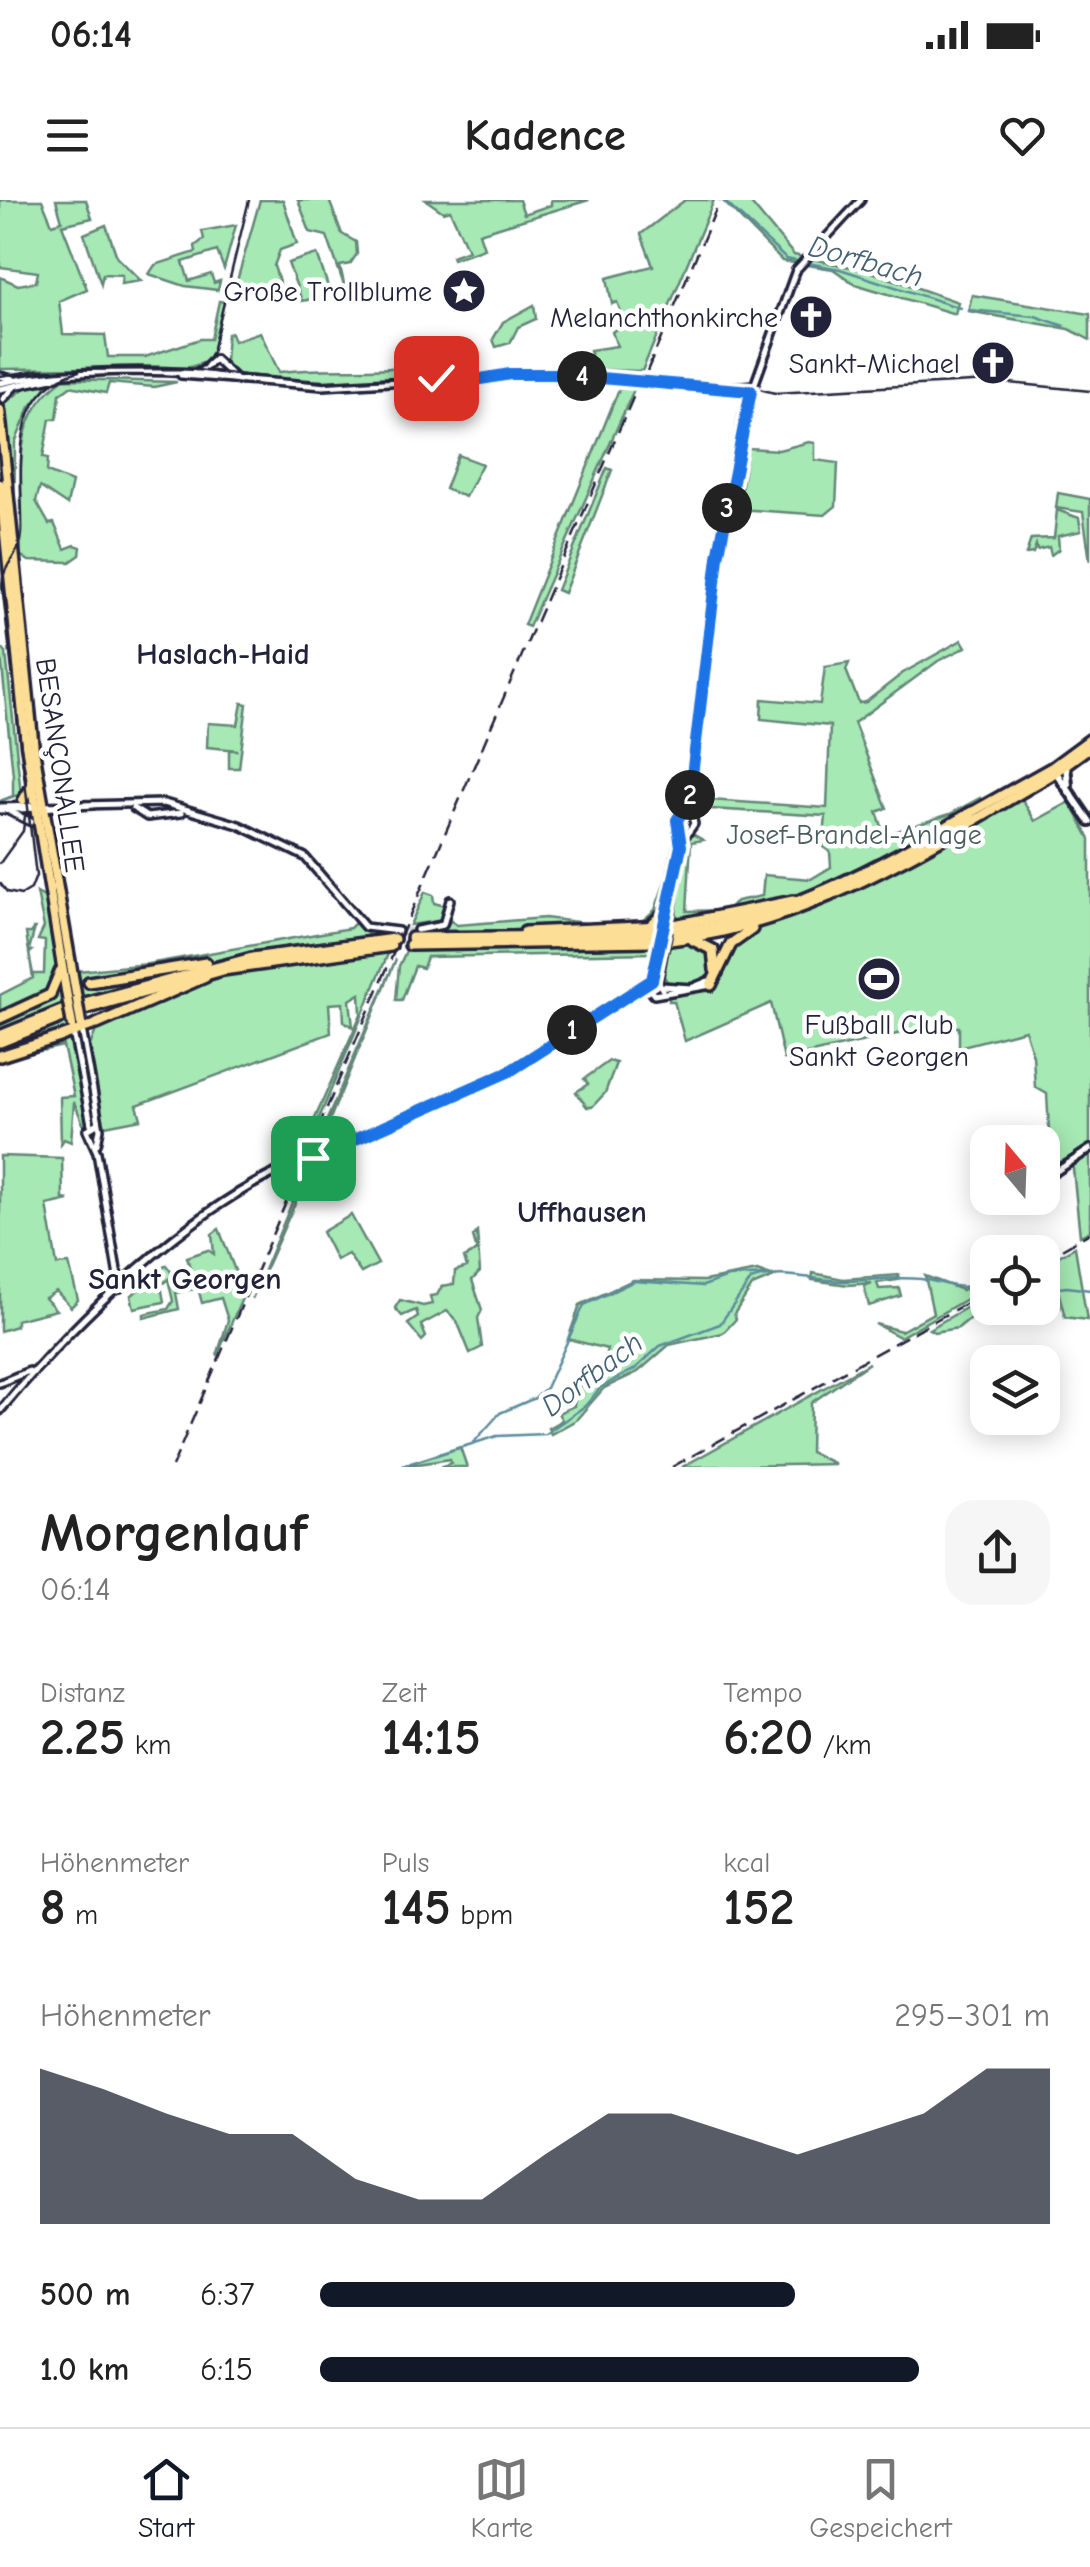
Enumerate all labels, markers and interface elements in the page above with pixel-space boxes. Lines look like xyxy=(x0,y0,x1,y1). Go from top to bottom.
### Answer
text: 06:14 xyxy=(50,13,132,57)
icon: menu xyxy=(40,108,95,163)
icon: heart xyxy=(995,108,1050,163)
text: Kadence xyxy=(464,109,626,161)
water label: Dorfbach xyxy=(804,228,927,295)
place icon: Große Trollblume xyxy=(441,268,487,314)
place label: Große Trollblume xyxy=(223,276,432,308)
church icon: Melanchthonkirche xyxy=(788,294,834,340)
place label: Melanchthonkirche xyxy=(550,302,778,334)
pin xyxy=(394,336,479,421)
church icon: Sankt-Michael xyxy=(970,340,1016,386)
place label: Sankt-Michael xyxy=(789,348,960,380)
icon: check xyxy=(409,351,464,406)
pin: 4 xyxy=(557,351,607,401)
text: 4 xyxy=(575,360,589,392)
pin: 3 xyxy=(702,483,752,533)
text: 3 xyxy=(720,492,734,524)
district label: Haslach-Haid xyxy=(136,637,310,672)
street label: BESANÇONALLEE xyxy=(29,656,91,874)
pin: 2 xyxy=(665,770,715,820)
text: 2 xyxy=(683,779,697,811)
park label: Josef-Brandel-Anlage xyxy=(726,819,982,851)
sports icon: Fußball Club Sankt Georgen xyxy=(856,956,902,1002)
pin: 1 xyxy=(547,1005,597,1055)
place label: Fußball Club Sankt Georgen xyxy=(789,1009,969,1073)
text: 1 xyxy=(566,1014,578,1046)
pin xyxy=(271,1116,356,1201)
north arrow xyxy=(970,1125,1060,1215)
map controls xyxy=(970,1125,1060,1435)
icon: arrive xyxy=(286,1131,341,1186)
district label: Uffhausen xyxy=(517,1195,647,1230)
button: locate xyxy=(970,1235,1060,1325)
district label: Sankt Georgen xyxy=(88,1262,282,1297)
water label: Dorfbach xyxy=(535,1325,650,1424)
button: layers xyxy=(970,1345,1060,1435)
button: share xyxy=(945,1500,1050,1605)
text: Morgenlauf xyxy=(40,1501,307,1565)
text: 06:14 xyxy=(40,1571,111,1608)
text: Distanz xyxy=(40,1677,125,1709)
text: Zeit xyxy=(382,1677,426,1709)
text: Tempo xyxy=(723,1677,803,1709)
text: 2.25 xyxy=(40,1709,125,1767)
text: 14:15 xyxy=(382,1709,481,1767)
text: 6:20 xyxy=(723,1709,813,1767)
text: km xyxy=(125,1729,171,1761)
text: /km xyxy=(813,1729,872,1761)
text: Höhenmeter xyxy=(40,1847,189,1879)
text: Puls xyxy=(382,1847,429,1879)
text: kcal xyxy=(723,1847,770,1879)
text: 8 xyxy=(40,1879,66,1937)
text: 145 xyxy=(382,1879,451,1937)
text: 152 xyxy=(723,1879,794,1937)
text: m xyxy=(66,1899,98,1931)
text: bpm xyxy=(451,1899,513,1931)
text: Höhenmeter xyxy=(40,1997,210,2034)
text: 295–301 m xyxy=(894,1997,1050,2034)
text: 500 m xyxy=(40,2276,130,2313)
text: 6:37 xyxy=(200,2276,254,2313)
text: 1.0 km xyxy=(40,2351,129,2388)
text: 6:15 xyxy=(200,2351,253,2388)
tab: Start xyxy=(138,2452,194,2544)
tab: Karte xyxy=(471,2452,533,2544)
tab: Gespeichert xyxy=(809,2452,952,2544)

